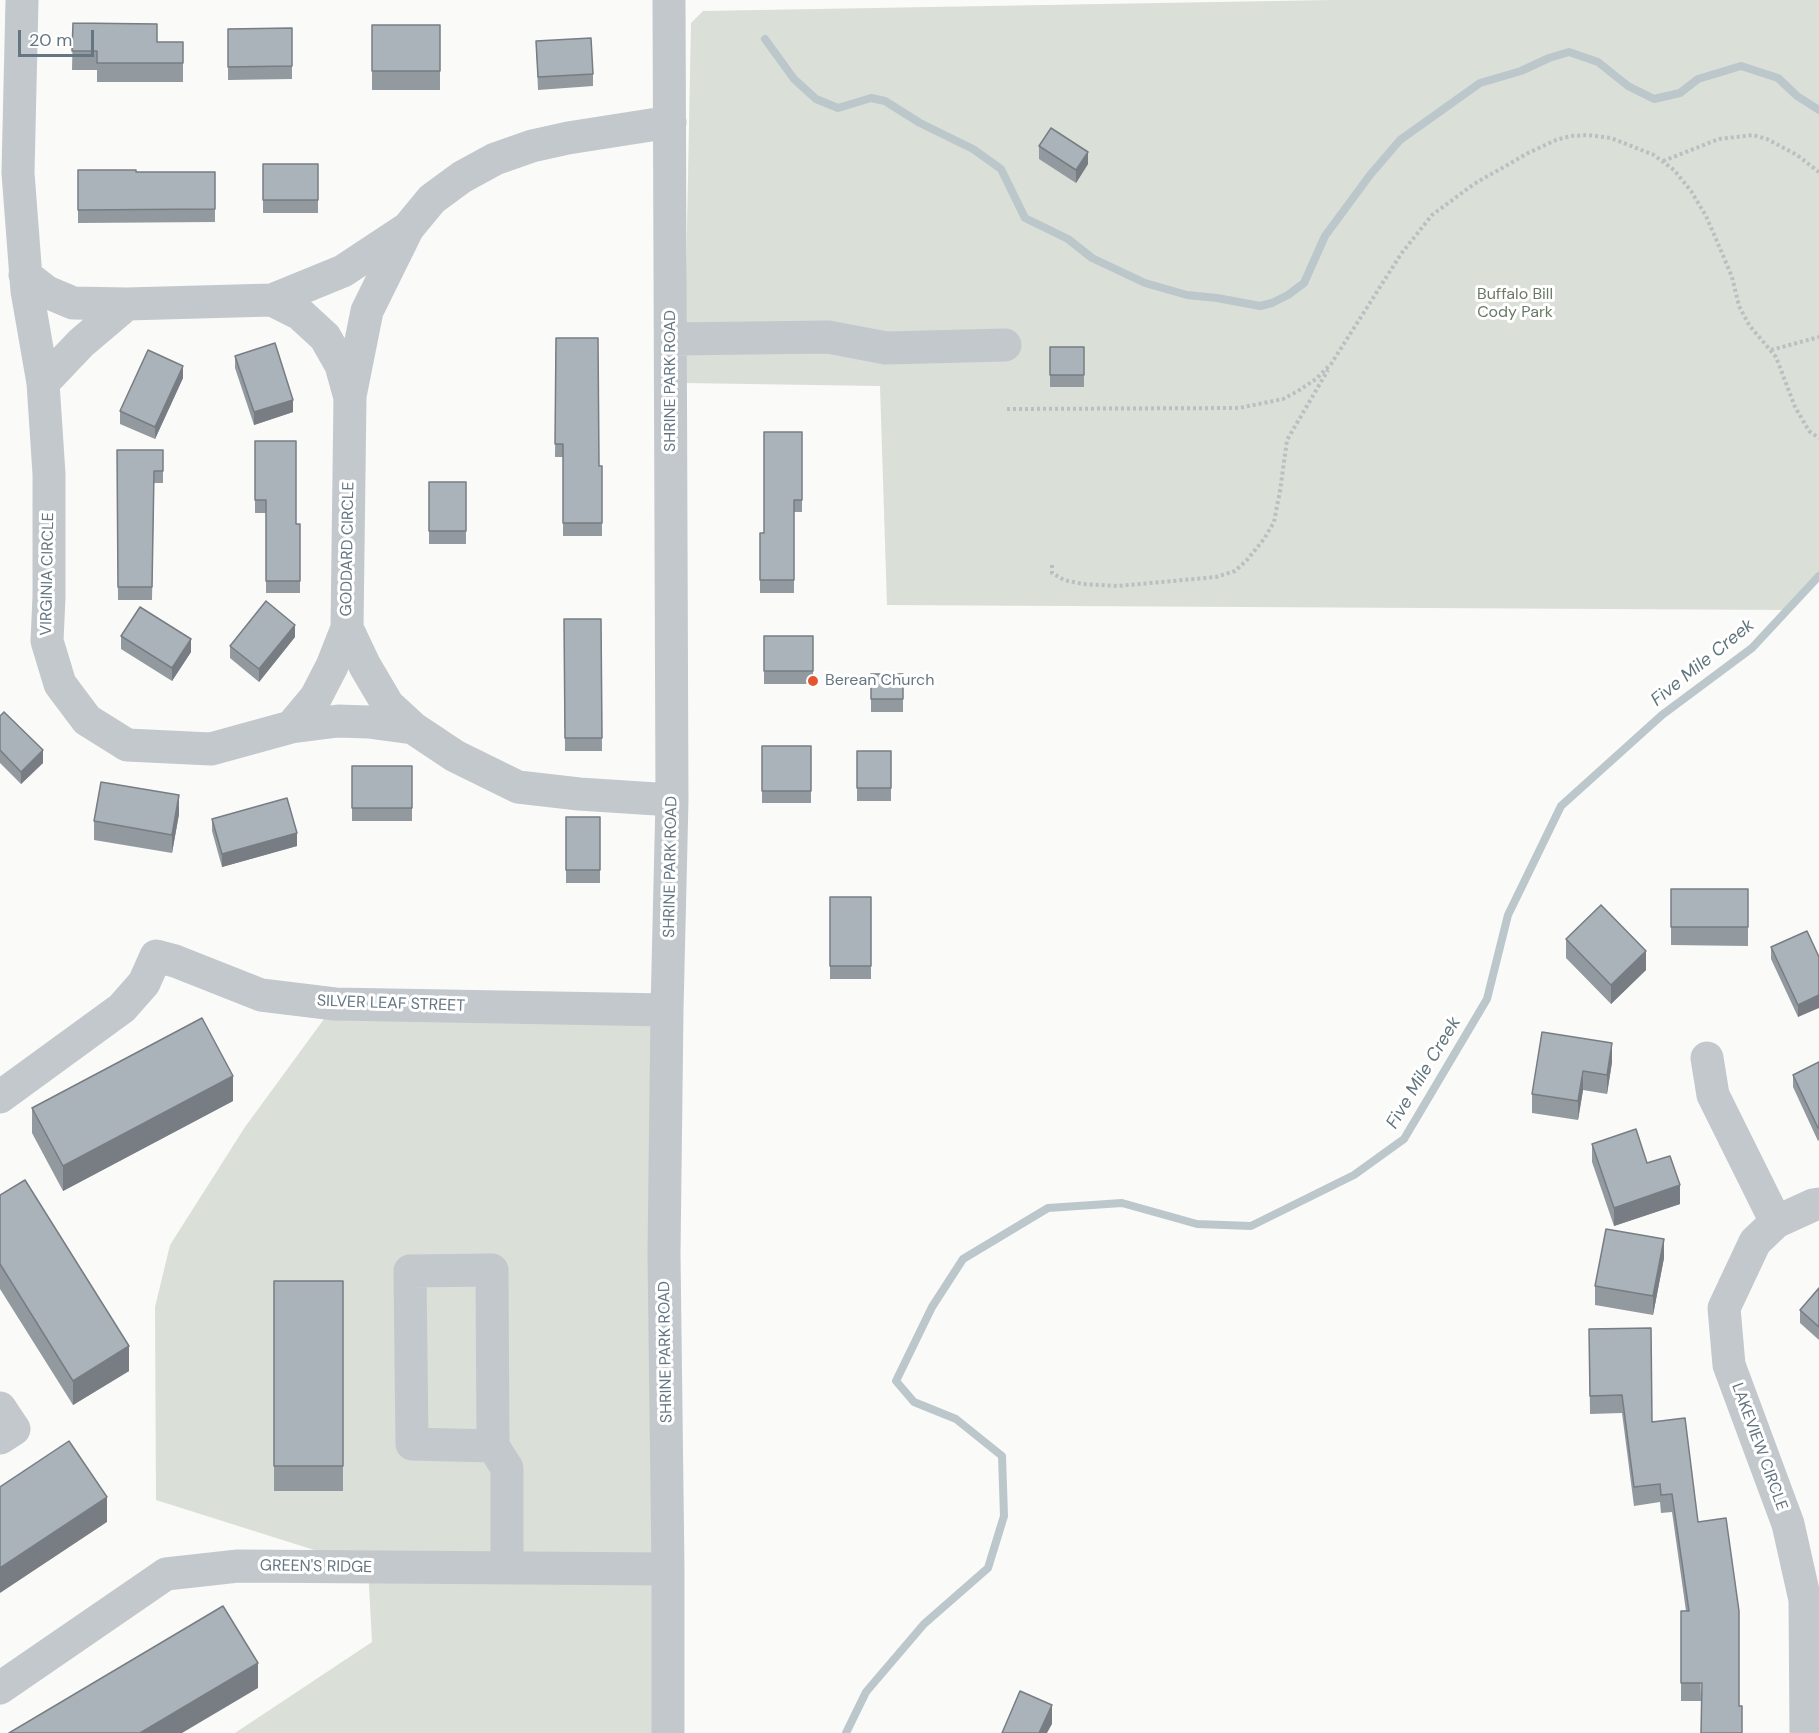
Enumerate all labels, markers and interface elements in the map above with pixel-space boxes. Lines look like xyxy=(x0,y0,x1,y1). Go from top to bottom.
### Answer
scale bar xyxy=(21,18,98,56)
text: 20 m xyxy=(29,28,72,52)
park label: Buffalo Bill Cody Park xyxy=(1477,285,1553,323)
street label: SHRINE PARK ROAD xyxy=(661,310,681,452)
street label: GODDARD CIRCLE xyxy=(337,481,359,617)
street label: VIRGINIA CIRCLE xyxy=(37,512,59,636)
water label: Five Mile Creek xyxy=(1647,615,1759,711)
place label: Berean Church xyxy=(825,671,934,691)
marker: Berean Church xyxy=(806,674,820,688)
street label: SHRINE PARK ROAD xyxy=(660,796,682,938)
street label: SILVER LEAF STREET xyxy=(316,992,466,1016)
water label: Five Mile Creek xyxy=(1382,1013,1466,1133)
street label: SHRINE PARK ROAD xyxy=(655,1281,677,1423)
street label: LAKEVIEW CIRCLE xyxy=(1727,1381,1791,1513)
street label: GREEN'S RIDGE xyxy=(260,1556,372,1578)

